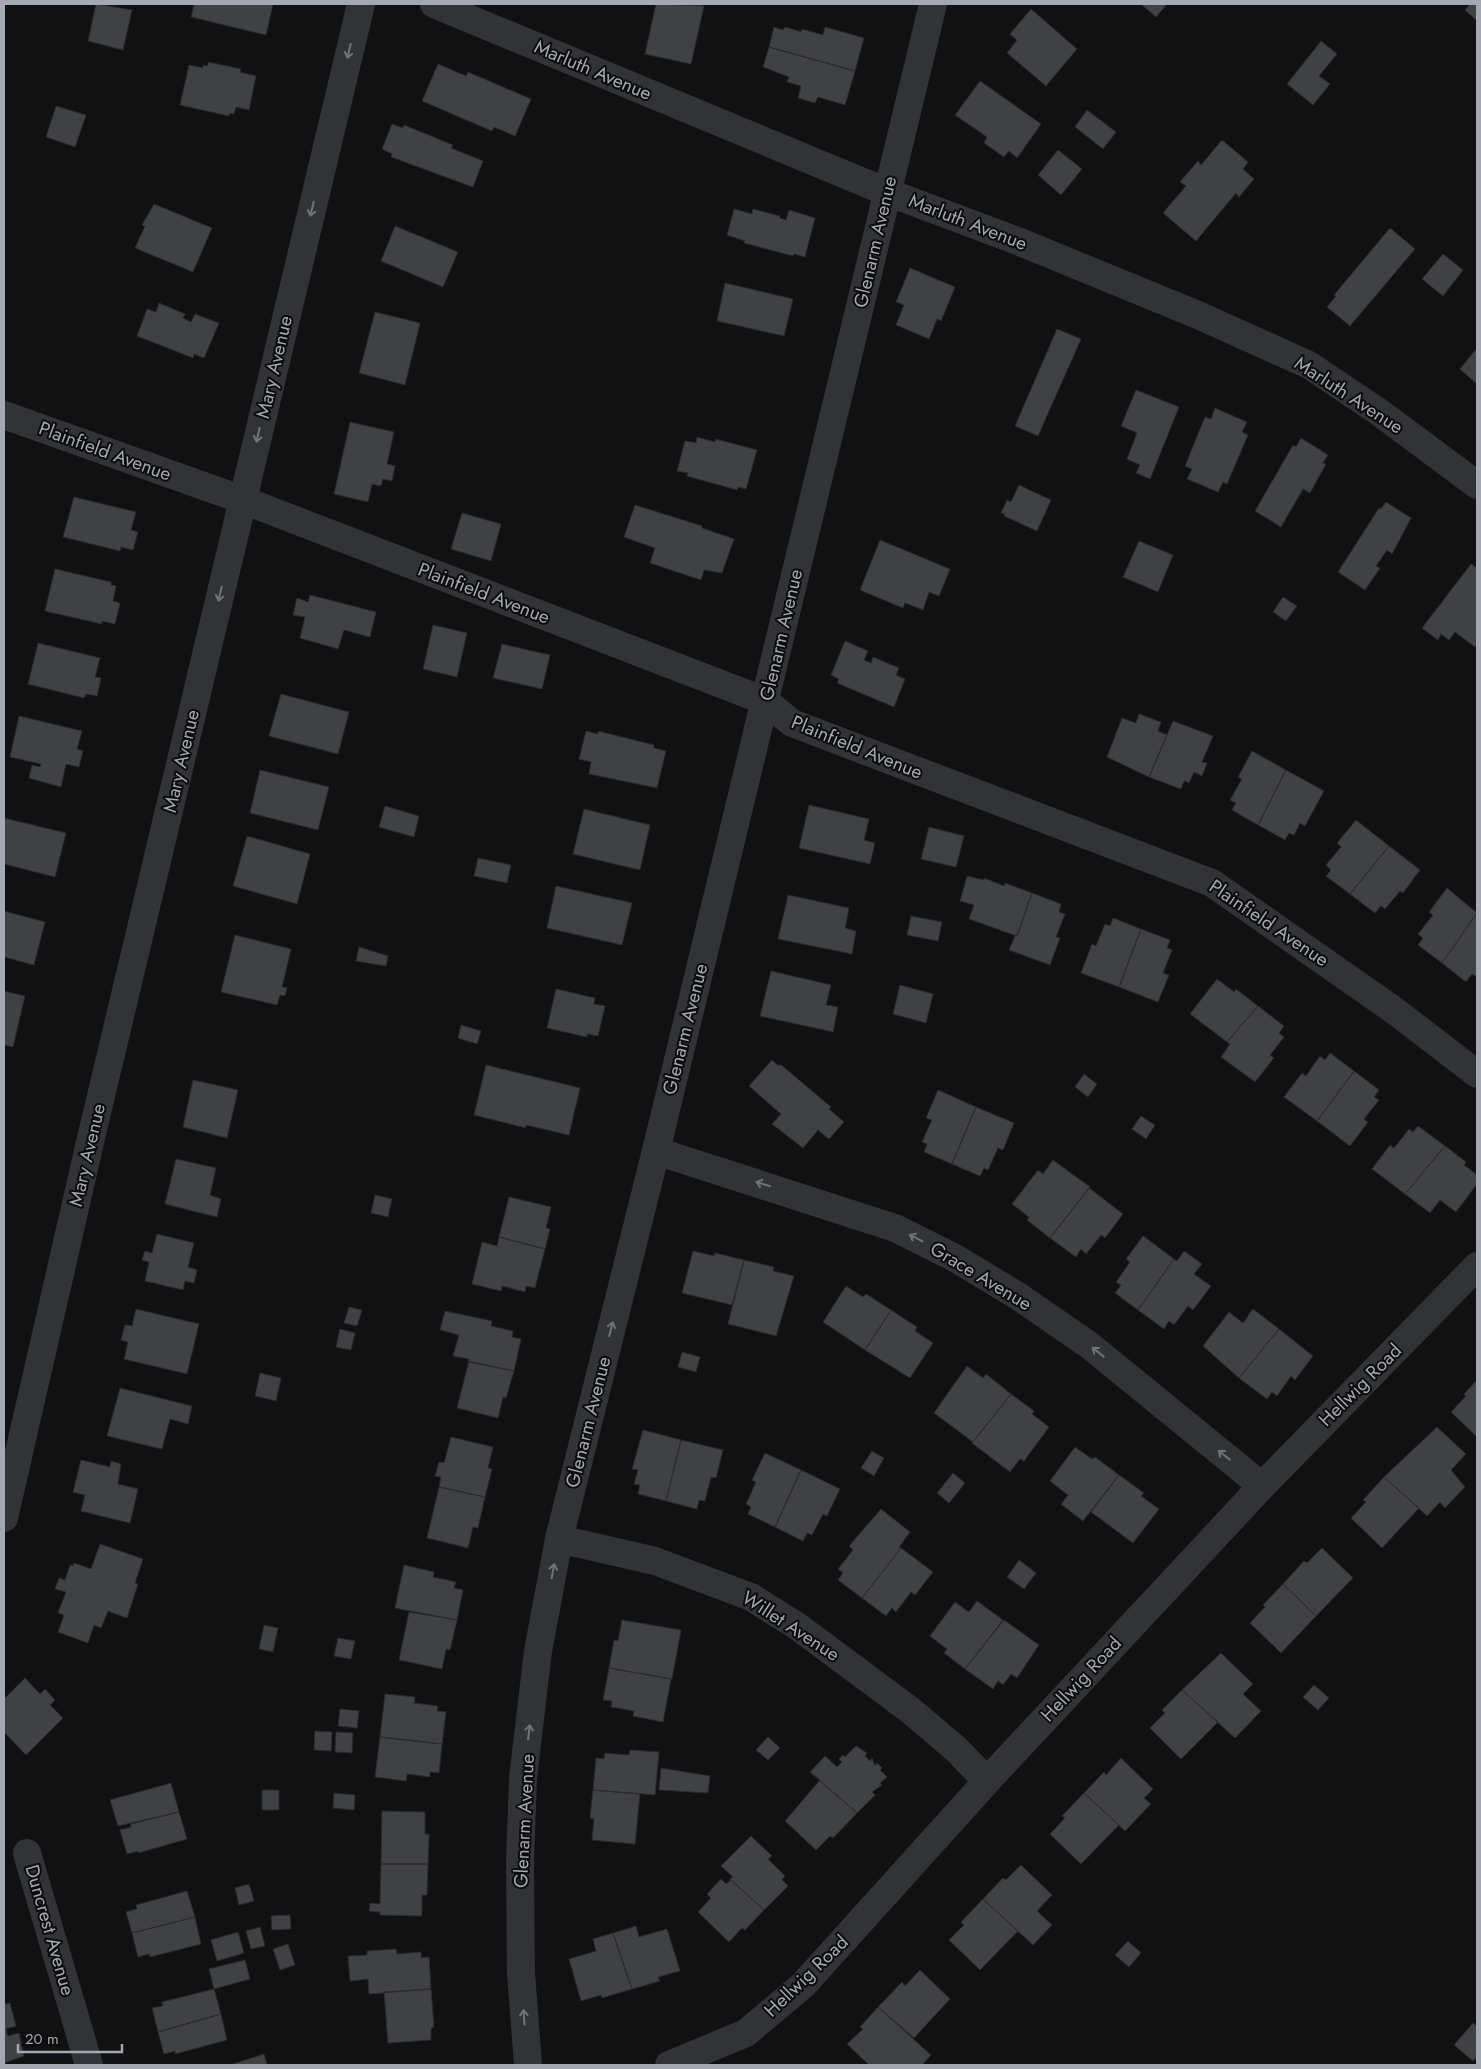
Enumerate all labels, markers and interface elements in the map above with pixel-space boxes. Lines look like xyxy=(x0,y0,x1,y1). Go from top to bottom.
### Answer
street label: Marluth Avenue xyxy=(530,33,656,107)
one-way arrow xyxy=(344,43,353,59)
street label: Glenarm Avenue xyxy=(847,173,903,310)
street label: Marluth Avenue xyxy=(905,187,1031,257)
one-way arrow xyxy=(307,201,316,217)
street label: Mary Avenue xyxy=(249,313,299,421)
street label: Marluth Avenue xyxy=(1289,350,1409,440)
street label: Plainfield Avenue xyxy=(35,415,175,488)
one-way arrow xyxy=(253,427,262,443)
street label: Plainfield Avenue xyxy=(414,555,554,631)
street label: Glenarm Avenue xyxy=(753,566,809,703)
one-way arrow xyxy=(215,585,224,601)
street label: Mary Avenue xyxy=(156,707,206,815)
street label: Plainfield Avenue xyxy=(787,708,927,786)
street label: Plainfield Avenue xyxy=(1204,873,1334,973)
street label: Glenarm Avenue xyxy=(656,960,714,1097)
street label: Mary Avenue xyxy=(62,1101,112,1209)
one-way arrow xyxy=(755,1179,771,1189)
one-way arrow xyxy=(909,1233,924,1242)
street label: Grace Avenue xyxy=(925,1235,1037,1317)
one-way arrow xyxy=(607,1321,617,1337)
street label: Hellwig Road xyxy=(1312,1337,1408,1433)
one-way arrow xyxy=(1092,1347,1105,1358)
street label: Glenarm Avenue xyxy=(559,1353,617,1490)
one-way arrow xyxy=(1218,1449,1231,1460)
one-way arrow xyxy=(548,1564,558,1580)
street label: Willet Avenue xyxy=(737,1584,845,1668)
street label: Hellwig Road xyxy=(1034,1630,1128,1728)
one-way arrow xyxy=(524,1724,534,1740)
street label: Glenarm Avenue xyxy=(507,1753,541,1889)
street label: Duncrest Avenue xyxy=(18,1861,82,1999)
street label: Hellwig Road xyxy=(758,1929,854,2023)
one-way arrow xyxy=(520,2009,529,2025)
scale bar xyxy=(18,2022,121,2054)
text: 20 m xyxy=(25,2028,59,2050)

